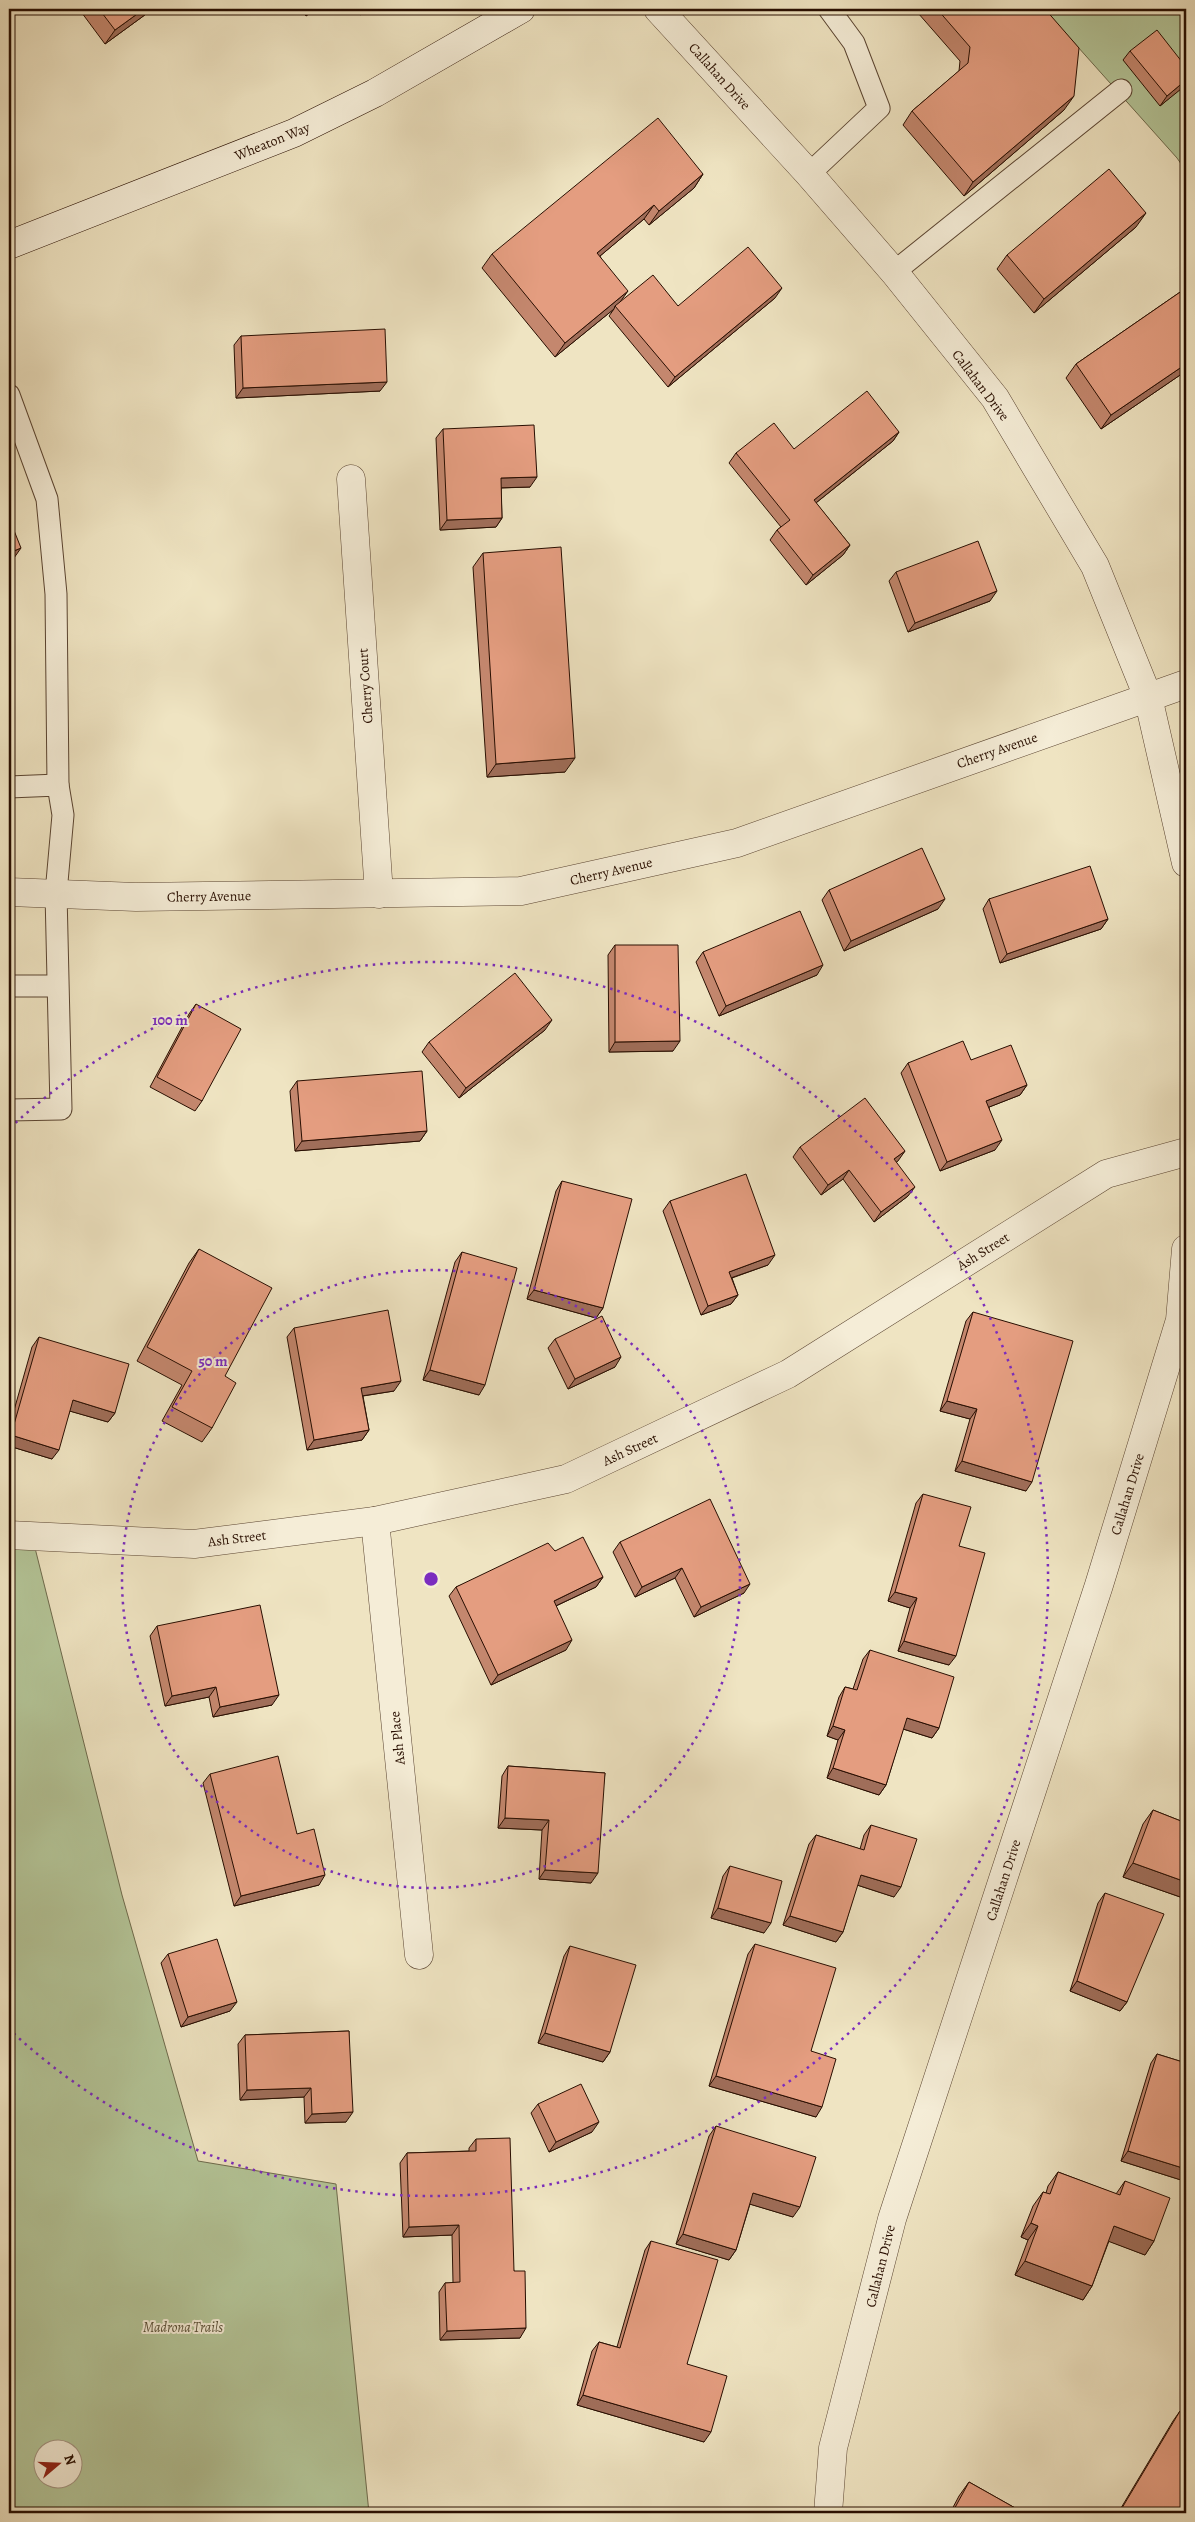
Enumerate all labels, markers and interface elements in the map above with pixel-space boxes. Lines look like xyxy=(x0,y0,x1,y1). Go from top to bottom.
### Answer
street label: Callahan Drive xyxy=(684,39,755,114)
street label: Wheaton Way xyxy=(231,117,313,166)
street label: Callahan Drive xyxy=(948,346,1014,425)
street label: Cherry Court xyxy=(353,647,378,724)
street label: Cherry Avenue xyxy=(954,728,1040,773)
street label: Cherry Avenue xyxy=(568,853,654,890)
street label: Cherry Avenue xyxy=(167,886,251,907)
text: 100 m xyxy=(152,1010,188,1030)
street label: Ash Street xyxy=(953,1228,1013,1276)
text: 50 m xyxy=(198,1351,228,1371)
street label: Ash Street xyxy=(599,1428,661,1471)
street label: Callahan Drive xyxy=(1106,1451,1149,1537)
street label: Ash Street xyxy=(206,1525,268,1552)
centre of rings xyxy=(422,1570,440,1588)
street label: Ash Place xyxy=(385,1710,410,1767)
street label: Callahan Drive xyxy=(981,1837,1026,1923)
street label: Callahan Drive xyxy=(861,2223,900,2309)
park label: Madrona Trails xyxy=(143,2318,223,2337)
north arrow xyxy=(32,2440,82,2490)
text: N xyxy=(59,2452,80,2468)

